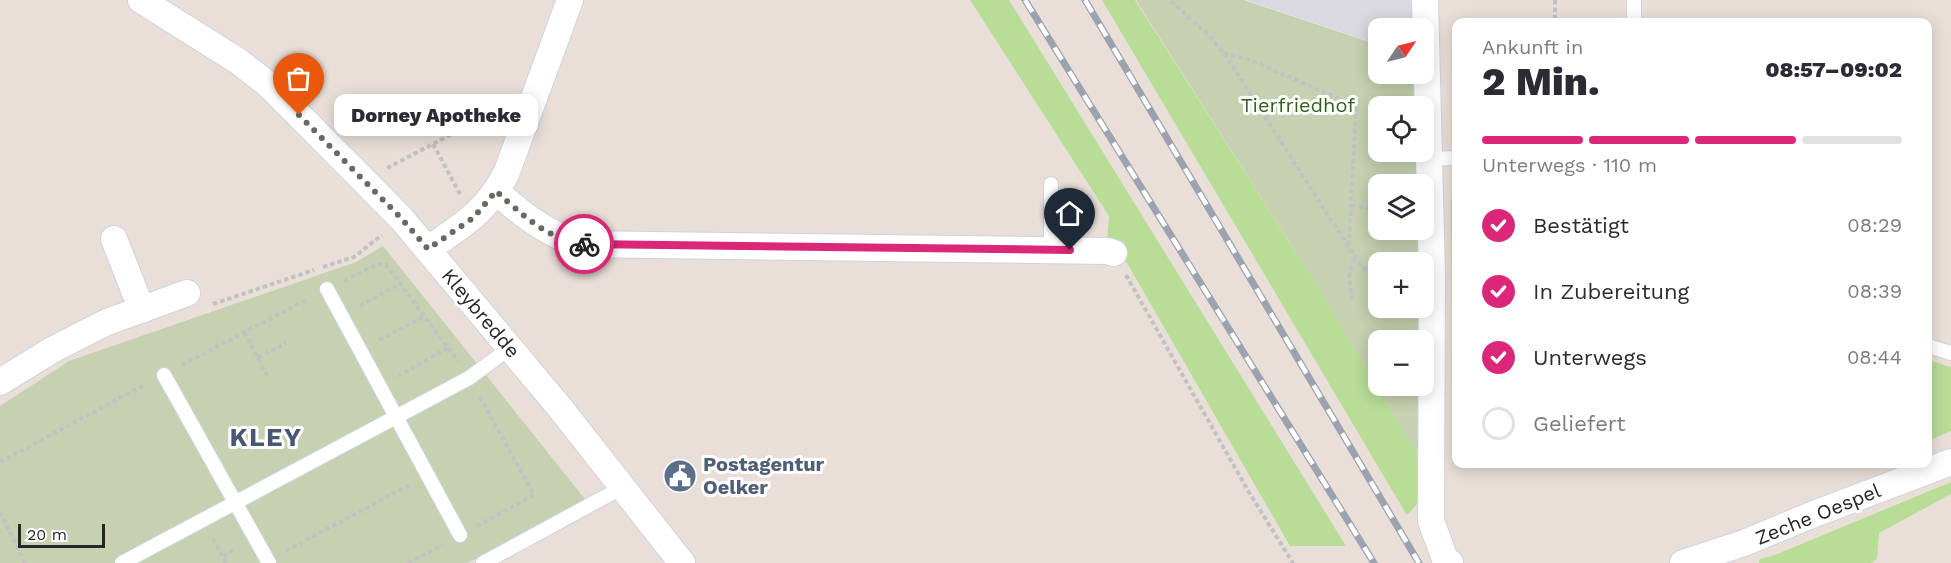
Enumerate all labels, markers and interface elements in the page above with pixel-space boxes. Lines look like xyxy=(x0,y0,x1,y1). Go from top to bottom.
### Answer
north arrow xyxy=(1368,18,1434,84)
map controls xyxy=(1368,18,1434,396)
text: Ankunft in xyxy=(1482,35,1583,59)
pin xyxy=(273,53,324,115)
text: 08:57–09:02 xyxy=(1765,57,1902,82)
text: 2 Min. xyxy=(1482,59,1600,104)
icon: bag xyxy=(282,62,315,95)
park label: Tierfriedhof xyxy=(1241,93,1355,117)
callout: Dorney Apotheke xyxy=(335,94,539,136)
button: locate xyxy=(1368,96,1434,162)
text: Dorney Apotheke xyxy=(351,103,521,127)
text: Unterwegs · 110 m xyxy=(1482,153,1657,177)
button: layers xyxy=(1368,174,1434,240)
pin xyxy=(1044,188,1095,250)
icon: home xyxy=(1053,197,1086,230)
icon: check xyxy=(1482,209,1515,242)
text: Bestätigt xyxy=(1533,213,1629,238)
text: 08:29 xyxy=(1847,213,1902,237)
courier xyxy=(554,214,614,274)
icon: bike xyxy=(568,228,601,261)
button: + xyxy=(1368,252,1434,318)
street label: Kleybredde xyxy=(437,263,525,363)
icon: check xyxy=(1482,275,1515,308)
text: In Zubereitung xyxy=(1533,279,1689,304)
text: 08:39 xyxy=(1847,279,1902,303)
button: − xyxy=(1368,330,1434,396)
icon: check xyxy=(1482,341,1515,374)
text: Unterwegs xyxy=(1533,345,1647,370)
text: 08:44 xyxy=(1847,345,1902,369)
text: Geliefert xyxy=(1533,411,1625,436)
district label: KLEY xyxy=(229,422,303,452)
place label: Postagentur Oelker xyxy=(703,452,825,499)
public building icon: Postagentur Oelker xyxy=(662,458,698,494)
street label: Zeche Oespel xyxy=(1752,478,1884,550)
scale bar xyxy=(18,521,105,548)
text: 20 m xyxy=(27,525,67,544)

